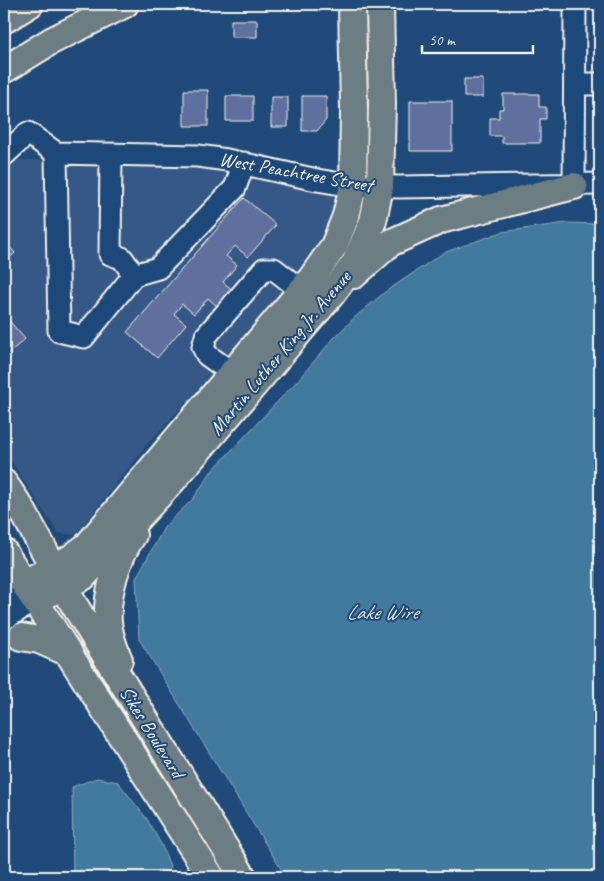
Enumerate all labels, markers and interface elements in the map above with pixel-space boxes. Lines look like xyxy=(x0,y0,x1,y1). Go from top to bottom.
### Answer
scale bar xyxy=(422,22,533,54)
text: 50 m xyxy=(429,31,456,50)
street label: West Peachtree Street xyxy=(217,146,378,198)
street label: Martin Luther King Jr. Avenue xyxy=(204,264,357,440)
water label: Lake Wire xyxy=(346,599,421,625)
street label: Sikes Boulevard xyxy=(114,681,192,785)

